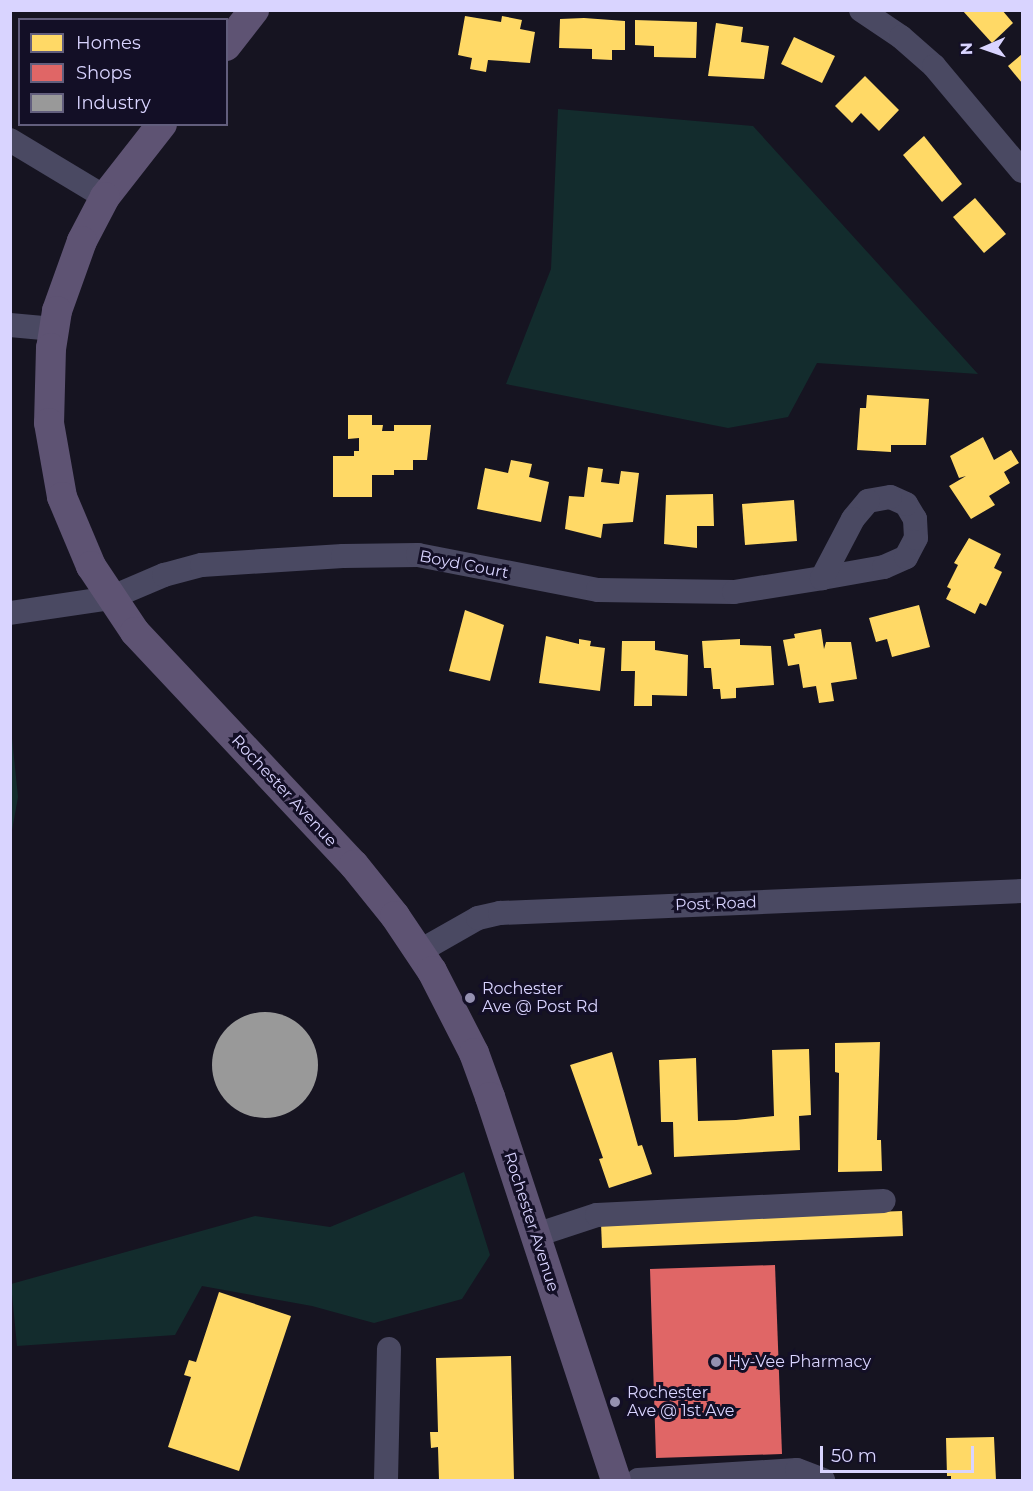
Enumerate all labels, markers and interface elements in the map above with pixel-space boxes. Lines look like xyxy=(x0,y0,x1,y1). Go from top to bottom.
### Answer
legend xyxy=(18,18,228,126)
north arrow xyxy=(955,18,1015,78)
text: Homes xyxy=(76,32,141,54)
text: N xyxy=(957,42,976,55)
text: Shops xyxy=(76,62,132,84)
text: Industry xyxy=(76,92,151,114)
street label: Boyd Court xyxy=(418,547,510,583)
street label: Rochester Avenue xyxy=(227,731,341,851)
street label: Post Road xyxy=(675,893,757,915)
place label: Rochester Ave @ Post Rd xyxy=(482,979,598,1017)
marker: Rochester Ave @ Post Rd xyxy=(463,991,477,1005)
street label: Rochester Avenue xyxy=(499,1150,563,1294)
place label: Hy-Vee Pharmacy xyxy=(728,1352,871,1372)
marker: Hy-Vee Pharmacy xyxy=(709,1355,723,1369)
place label: Rochester Ave @ 1st Ave xyxy=(627,1383,734,1421)
marker: Rochester Ave @ 1st Ave xyxy=(608,1395,622,1409)
scale bar xyxy=(823,1434,978,1472)
text: 50 m xyxy=(831,1445,877,1467)

